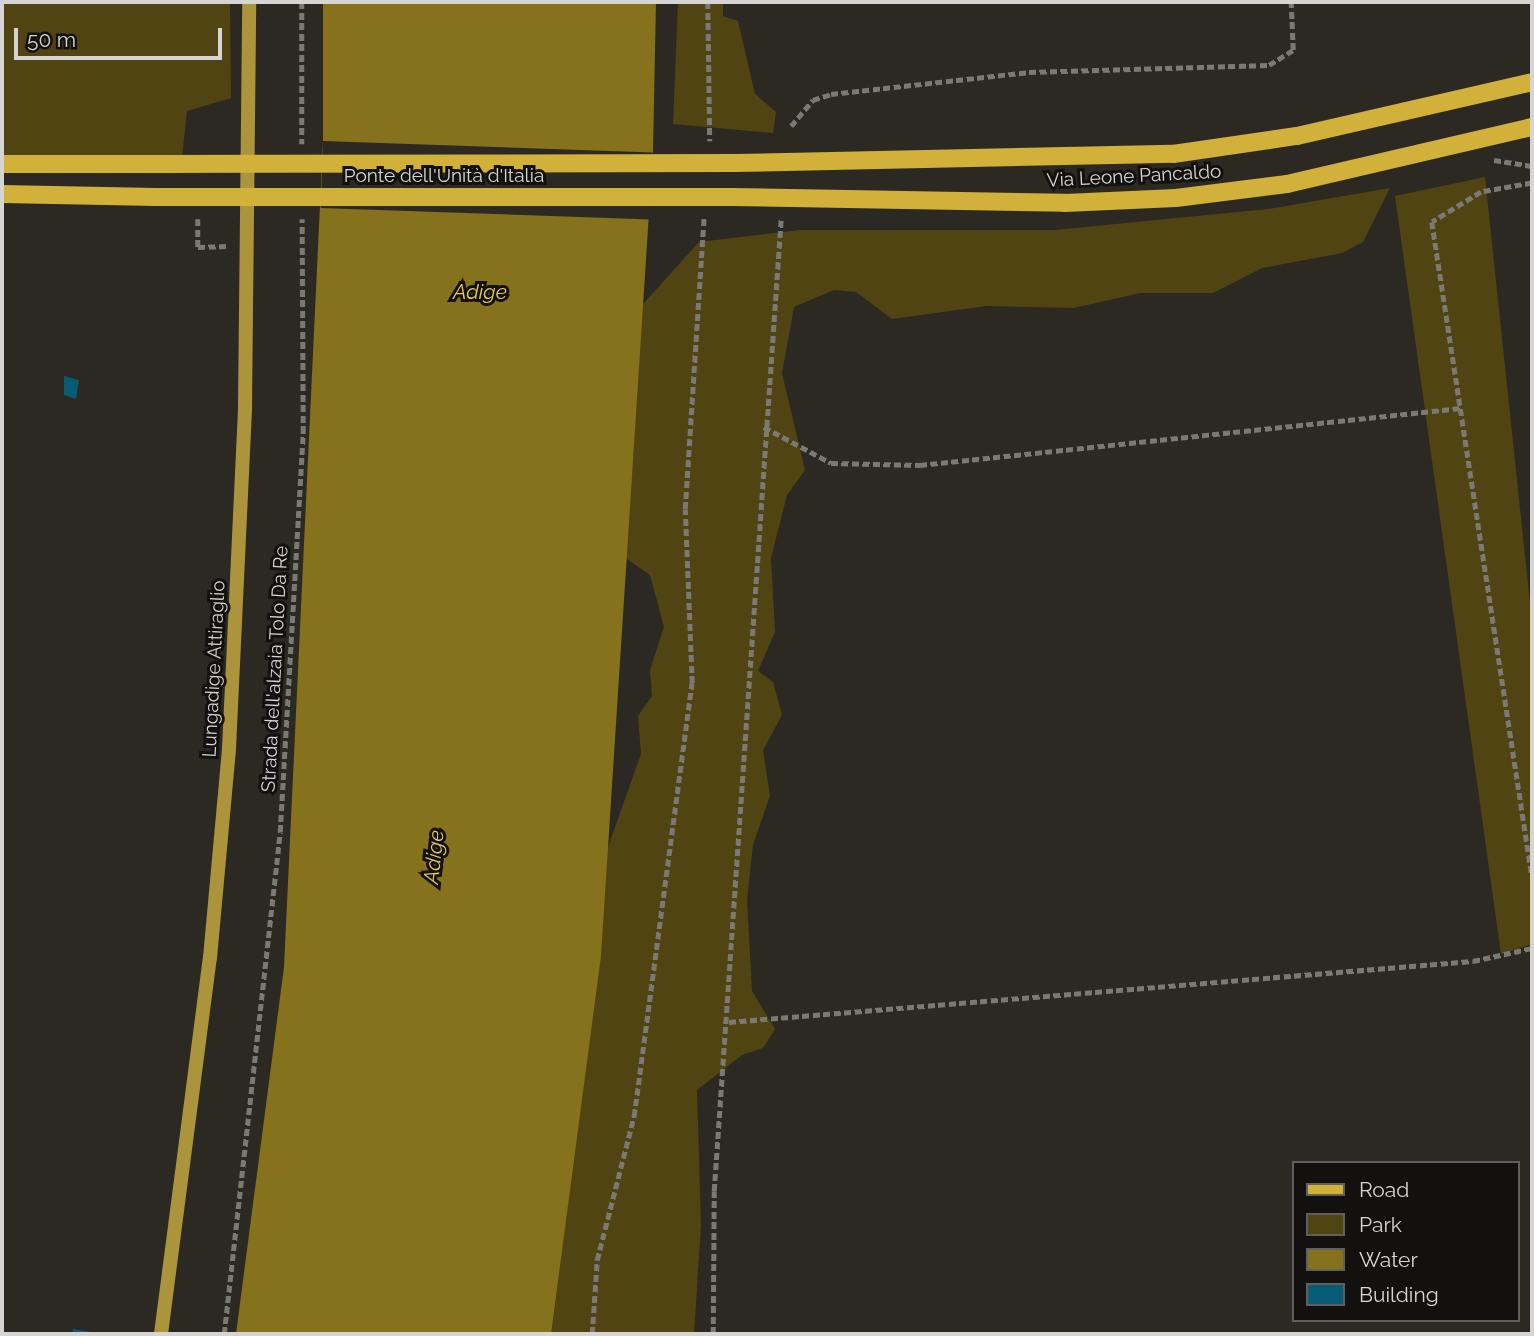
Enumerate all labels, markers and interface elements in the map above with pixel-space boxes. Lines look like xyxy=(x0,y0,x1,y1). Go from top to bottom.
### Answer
scale bar xyxy=(18,14,226,58)
text: 50 m xyxy=(27,27,76,52)
street label: Via Leone Pancaldo xyxy=(1046,160,1222,192)
street label: Ponte dell'Unità d'Italia xyxy=(344,165,544,187)
water label: Adige xyxy=(453,279,507,305)
street label: Strada dell'alzaia Tolo Da Re xyxy=(257,545,293,793)
street label: Lungadige Attiraglio xyxy=(198,580,230,758)
water label: Adige xyxy=(419,829,449,885)
legend xyxy=(1292,1161,1520,1322)
text: Road xyxy=(1359,1177,1409,1202)
text: Park xyxy=(1359,1212,1402,1237)
text: Water xyxy=(1359,1247,1418,1272)
text: Building xyxy=(1359,1282,1439,1307)

